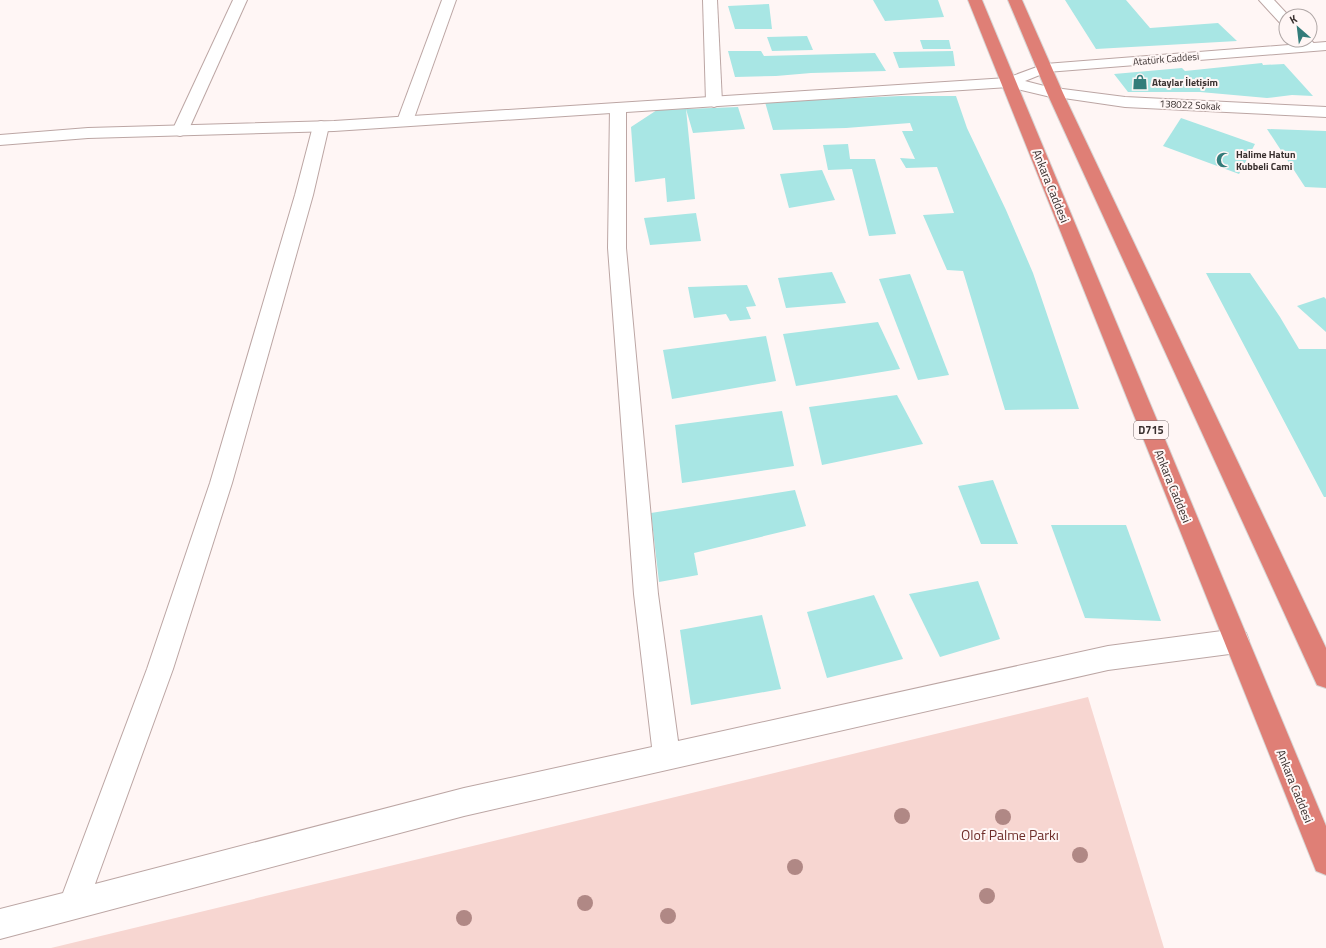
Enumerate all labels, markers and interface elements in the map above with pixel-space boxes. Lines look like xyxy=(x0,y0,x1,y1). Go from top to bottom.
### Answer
north arrow xyxy=(1278,8,1318,48)
text: K xyxy=(1287,10,1300,28)
street label: Atatürk Caddesi xyxy=(1132,49,1200,69)
shop icon: Ataylar İletişim xyxy=(1131,73,1149,91)
place label: Ataylar İletişim xyxy=(1152,75,1218,90)
street label: 138022 Sokak xyxy=(1159,96,1221,114)
street label: Ankara Caddesi xyxy=(1028,146,1074,226)
place label: Halime Hatun Kubbeli Cami xyxy=(1236,147,1295,174)
mosque icon: Halime Hatun Kubbeli Cami xyxy=(1215,151,1233,169)
road number: D715 xyxy=(1134,421,1168,439)
street label: Ankara Caddesi xyxy=(1150,446,1196,526)
street label: Ankara Caddesi xyxy=(1272,746,1318,826)
park label: Olof Palme Parkı xyxy=(961,824,1059,845)

